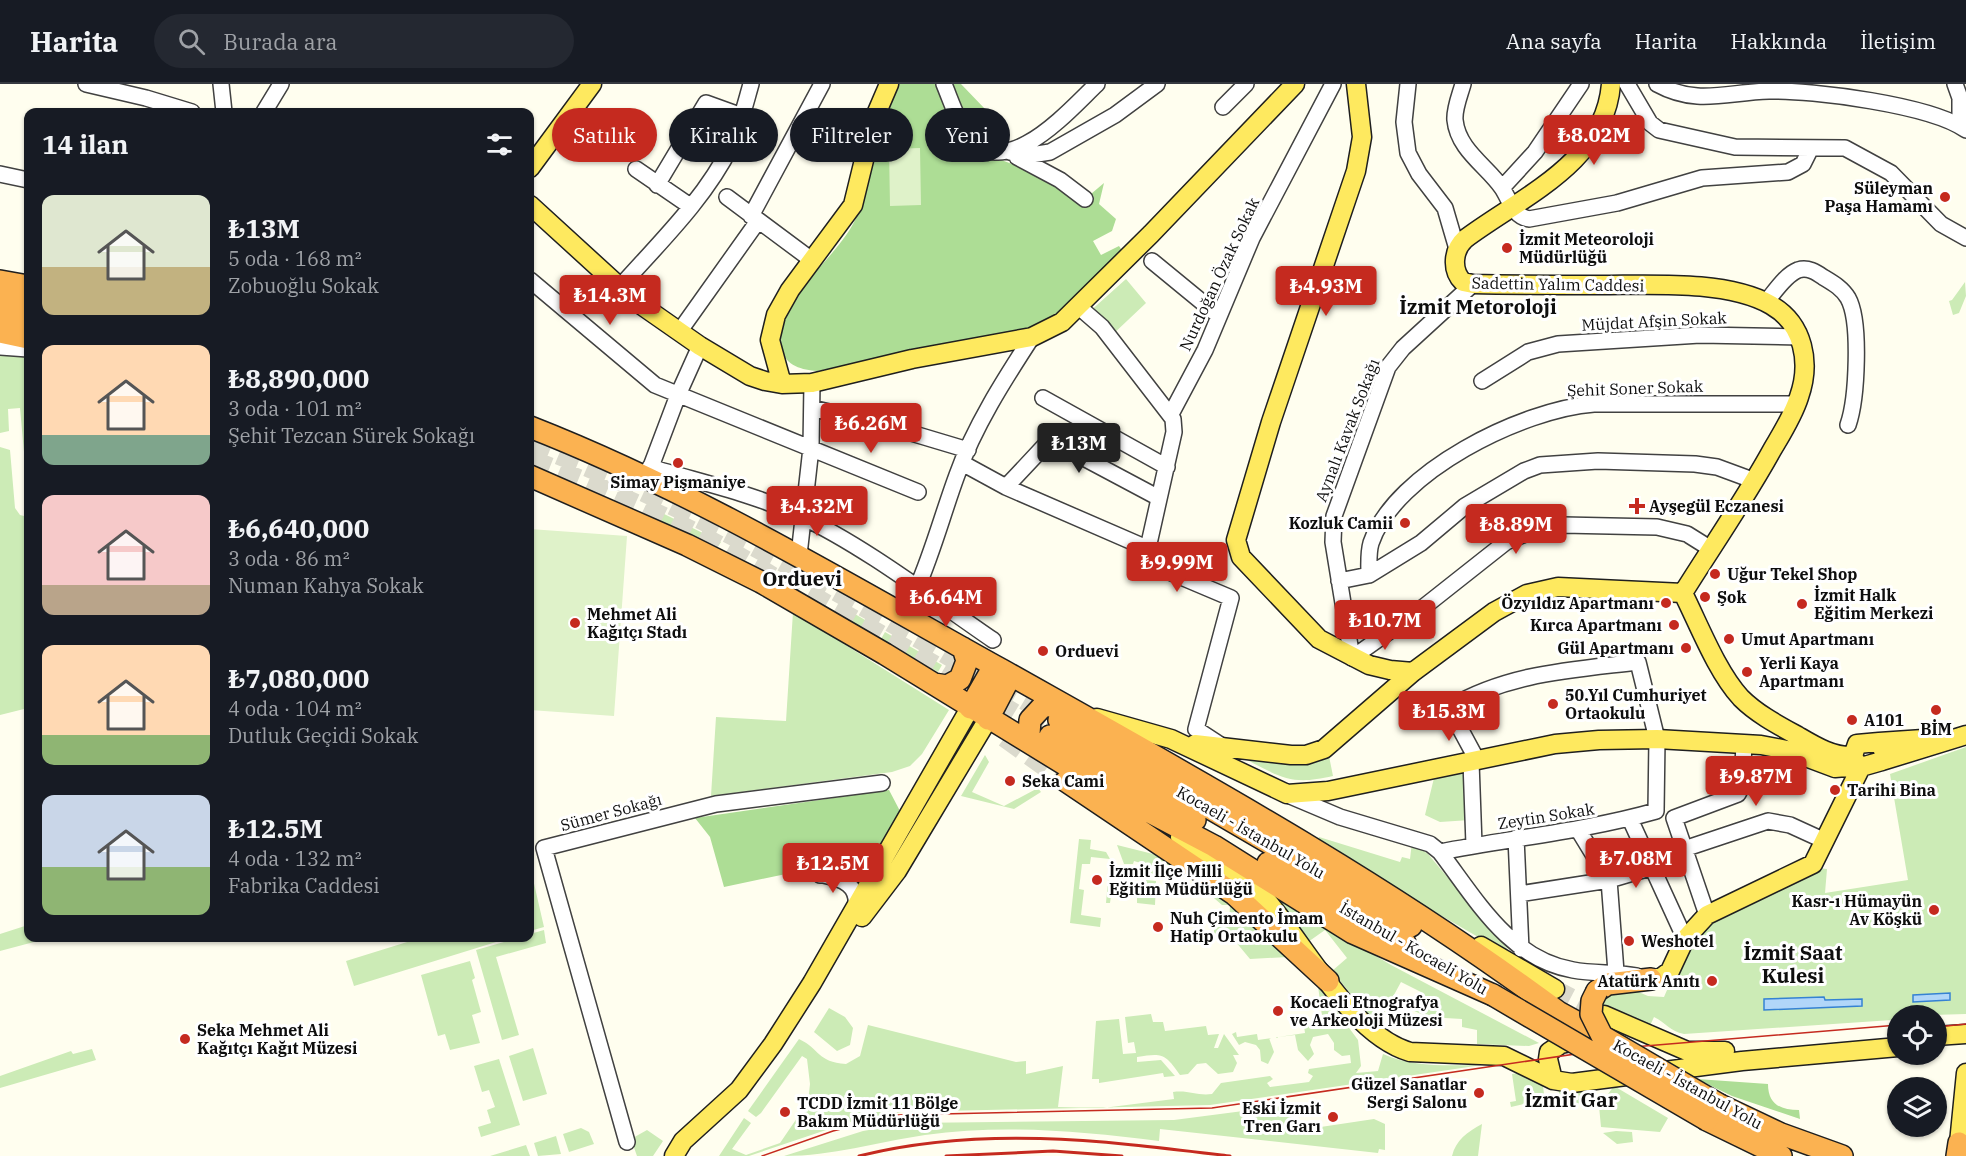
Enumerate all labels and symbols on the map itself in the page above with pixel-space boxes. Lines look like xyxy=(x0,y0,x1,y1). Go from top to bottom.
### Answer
pin: ₺8.02M xyxy=(1545,115,1643,166)
place label: Süleyman Paşa Hamamı xyxy=(1825,178,1933,216)
marker: Süleyman Paşa Hamamı xyxy=(1938,190,1952,204)
street label: Nurdoğan Özak Sokak xyxy=(1175,194,1264,354)
place label: İzmit Meteoroloji Müdürlüğü xyxy=(1519,229,1654,267)
marker: İzmit Meteoroloji Müdürlüğü xyxy=(1500,241,1514,255)
pin: ₺4.93M xyxy=(1277,266,1375,317)
street label: Sadettin Yalım Caddesi xyxy=(1471,272,1645,296)
pin: ₺14.3M xyxy=(561,275,659,326)
district label: İzmit Metoroloji xyxy=(1399,293,1557,320)
street label: Müjdat Afşin Sokak xyxy=(1581,307,1728,335)
street label: Aynalı Kavak Sokağı xyxy=(1310,356,1384,504)
street label: Şehit Soner Sokak xyxy=(1567,376,1704,400)
pin: ₺6.26M xyxy=(822,403,920,454)
pin: ₺13M xyxy=(1043,423,1115,474)
marker: Simay Pişmaniye xyxy=(671,456,685,470)
place label: Simay Pişmaniye xyxy=(610,472,746,492)
pin: ₺4.32M xyxy=(768,486,866,537)
place label: Ayşegül Eczanesi xyxy=(1649,496,1784,516)
marker: Ayşegül Eczanesi xyxy=(1630,499,1644,513)
pin: ₺8.89M xyxy=(1467,504,1565,555)
place label: Kozluk Camii xyxy=(1289,513,1393,533)
marker: Kozluk Camii xyxy=(1398,516,1412,530)
pin: ₺9.99M xyxy=(1128,542,1226,593)
place label: Uğur Tekel Shop xyxy=(1727,564,1857,584)
district label: Orduevi xyxy=(762,565,842,592)
marker: Uğur Tekel Shop xyxy=(1708,567,1722,581)
pin: ₺6.64M xyxy=(897,577,995,628)
place label: İzmit Halk Eğitim Merkezi xyxy=(1814,585,1933,623)
place label: Şok xyxy=(1717,587,1746,607)
marker: Şok xyxy=(1698,590,1712,604)
place label: Özyıldız Apartmanı xyxy=(1501,593,1654,613)
marker: Özyıldız Apartmanı xyxy=(1659,596,1673,610)
marker: İzmit Halk Eğitim Merkezi xyxy=(1795,597,1809,611)
pin: ₺10.7M xyxy=(1336,600,1434,651)
place label: Mehmet Ali Kağıtçı Stadı xyxy=(587,604,687,642)
place label: Kırca Apartmanı xyxy=(1530,615,1662,635)
marker: Mehmet Ali Kağıtçı Stadı xyxy=(568,616,582,630)
marker: Kırca Apartmanı xyxy=(1667,618,1681,632)
place label: Umut Apartmanı xyxy=(1741,629,1874,649)
marker: Umut Apartmanı xyxy=(1722,632,1736,646)
place label: Gül Apartmanı xyxy=(1557,638,1674,658)
place label: Orduevi xyxy=(1055,641,1119,661)
marker: Gül Apartmanı xyxy=(1679,641,1693,655)
marker: Orduevi xyxy=(1036,644,1050,658)
place label: Yerli Kaya Apartmanı xyxy=(1759,653,1844,691)
marker: Yerli Kaya Apartmanı xyxy=(1740,665,1754,679)
place label: 50.Yıl Cumhuriyet Ortaokulu xyxy=(1565,685,1707,723)
pin: ₺15.3M xyxy=(1400,691,1498,742)
marker: 50.Yıl Cumhuriyet Ortaokulu xyxy=(1546,697,1560,711)
marker: BİM xyxy=(1929,703,1943,717)
place label: A101 xyxy=(1864,710,1904,730)
marker: A101 xyxy=(1845,713,1859,727)
place label: BİM xyxy=(1920,719,1952,739)
pin: ₺9.87M xyxy=(1707,756,1805,807)
place label: Seka Cami xyxy=(1022,771,1104,791)
marker: Seka Cami xyxy=(1003,774,1017,788)
place label: Tarihi Bina xyxy=(1847,780,1936,800)
street label: Kocaeli - İstanbul Yolu xyxy=(1173,781,1329,883)
marker: Tarihi Bina xyxy=(1828,783,1842,797)
street label: Sümer Sokağı xyxy=(558,789,664,835)
street label: Zeytin Sokak xyxy=(1496,798,1596,834)
pin: ₺7.08M xyxy=(1587,838,1685,889)
pin: ₺12.5M xyxy=(784,843,882,894)
place label: İzmit İlçe Milli Eğitim Müdürlüğü xyxy=(1109,861,1253,899)
marker: İzmit İlçe Milli Eğitim Müdürlüğü xyxy=(1090,873,1104,887)
place label: Kasr-ı Hümayün Av Köşkü xyxy=(1792,891,1922,929)
street label: İstanbul - Kocaeli Yolu xyxy=(1336,897,1492,999)
marker: Kasr-ı Hümayün Av Köşkü xyxy=(1927,903,1941,917)
place label: Nuh Çimento İmam Hatip Ortaokulu xyxy=(1170,908,1324,946)
marker: Nuh Çimento İmam Hatip Ortaokulu xyxy=(1151,920,1165,934)
place label: Weshotel xyxy=(1641,931,1714,951)
marker: Weshotel xyxy=(1622,934,1636,948)
district label: İzmit Saat Kulesi xyxy=(1743,939,1843,989)
place label: Atatürk Anıtı xyxy=(1598,971,1700,991)
marker: Atatürk Anıtı xyxy=(1705,974,1719,988)
place label: Kocaeli Etnografya ve Arkeoloji Müzesi xyxy=(1290,992,1443,1030)
marker: Kocaeli Etnografya ve Arkeoloji Müzesi xyxy=(1271,1004,1285,1018)
place label: Seka Mehmet Ali Kağıtçı Kağıt Müzesi xyxy=(197,1020,357,1058)
marker: Seka Mehmet Ali Kağıtçı Kağıt Müzesi xyxy=(178,1032,192,1046)
street label: Kocaeli - İstanbul Yolu xyxy=(1610,1035,1766,1133)
place label: Güzel Sanatlar Sergi Salonu xyxy=(1351,1074,1467,1112)
marker: Güzel Sanatlar Sergi Salonu xyxy=(1472,1086,1486,1100)
district label: İzmit Gar xyxy=(1524,1086,1618,1113)
place label: TCDD İzmit 11 Bölge Bakım Müdürlüğü xyxy=(797,1093,958,1131)
place label: Eski İzmit Tren Garı xyxy=(1242,1098,1321,1136)
marker: TCDD İzmit 11 Bölge Bakım Müdürlüğü xyxy=(778,1105,792,1119)
marker: Eski İzmit Tren Garı xyxy=(1326,1110,1340,1124)

